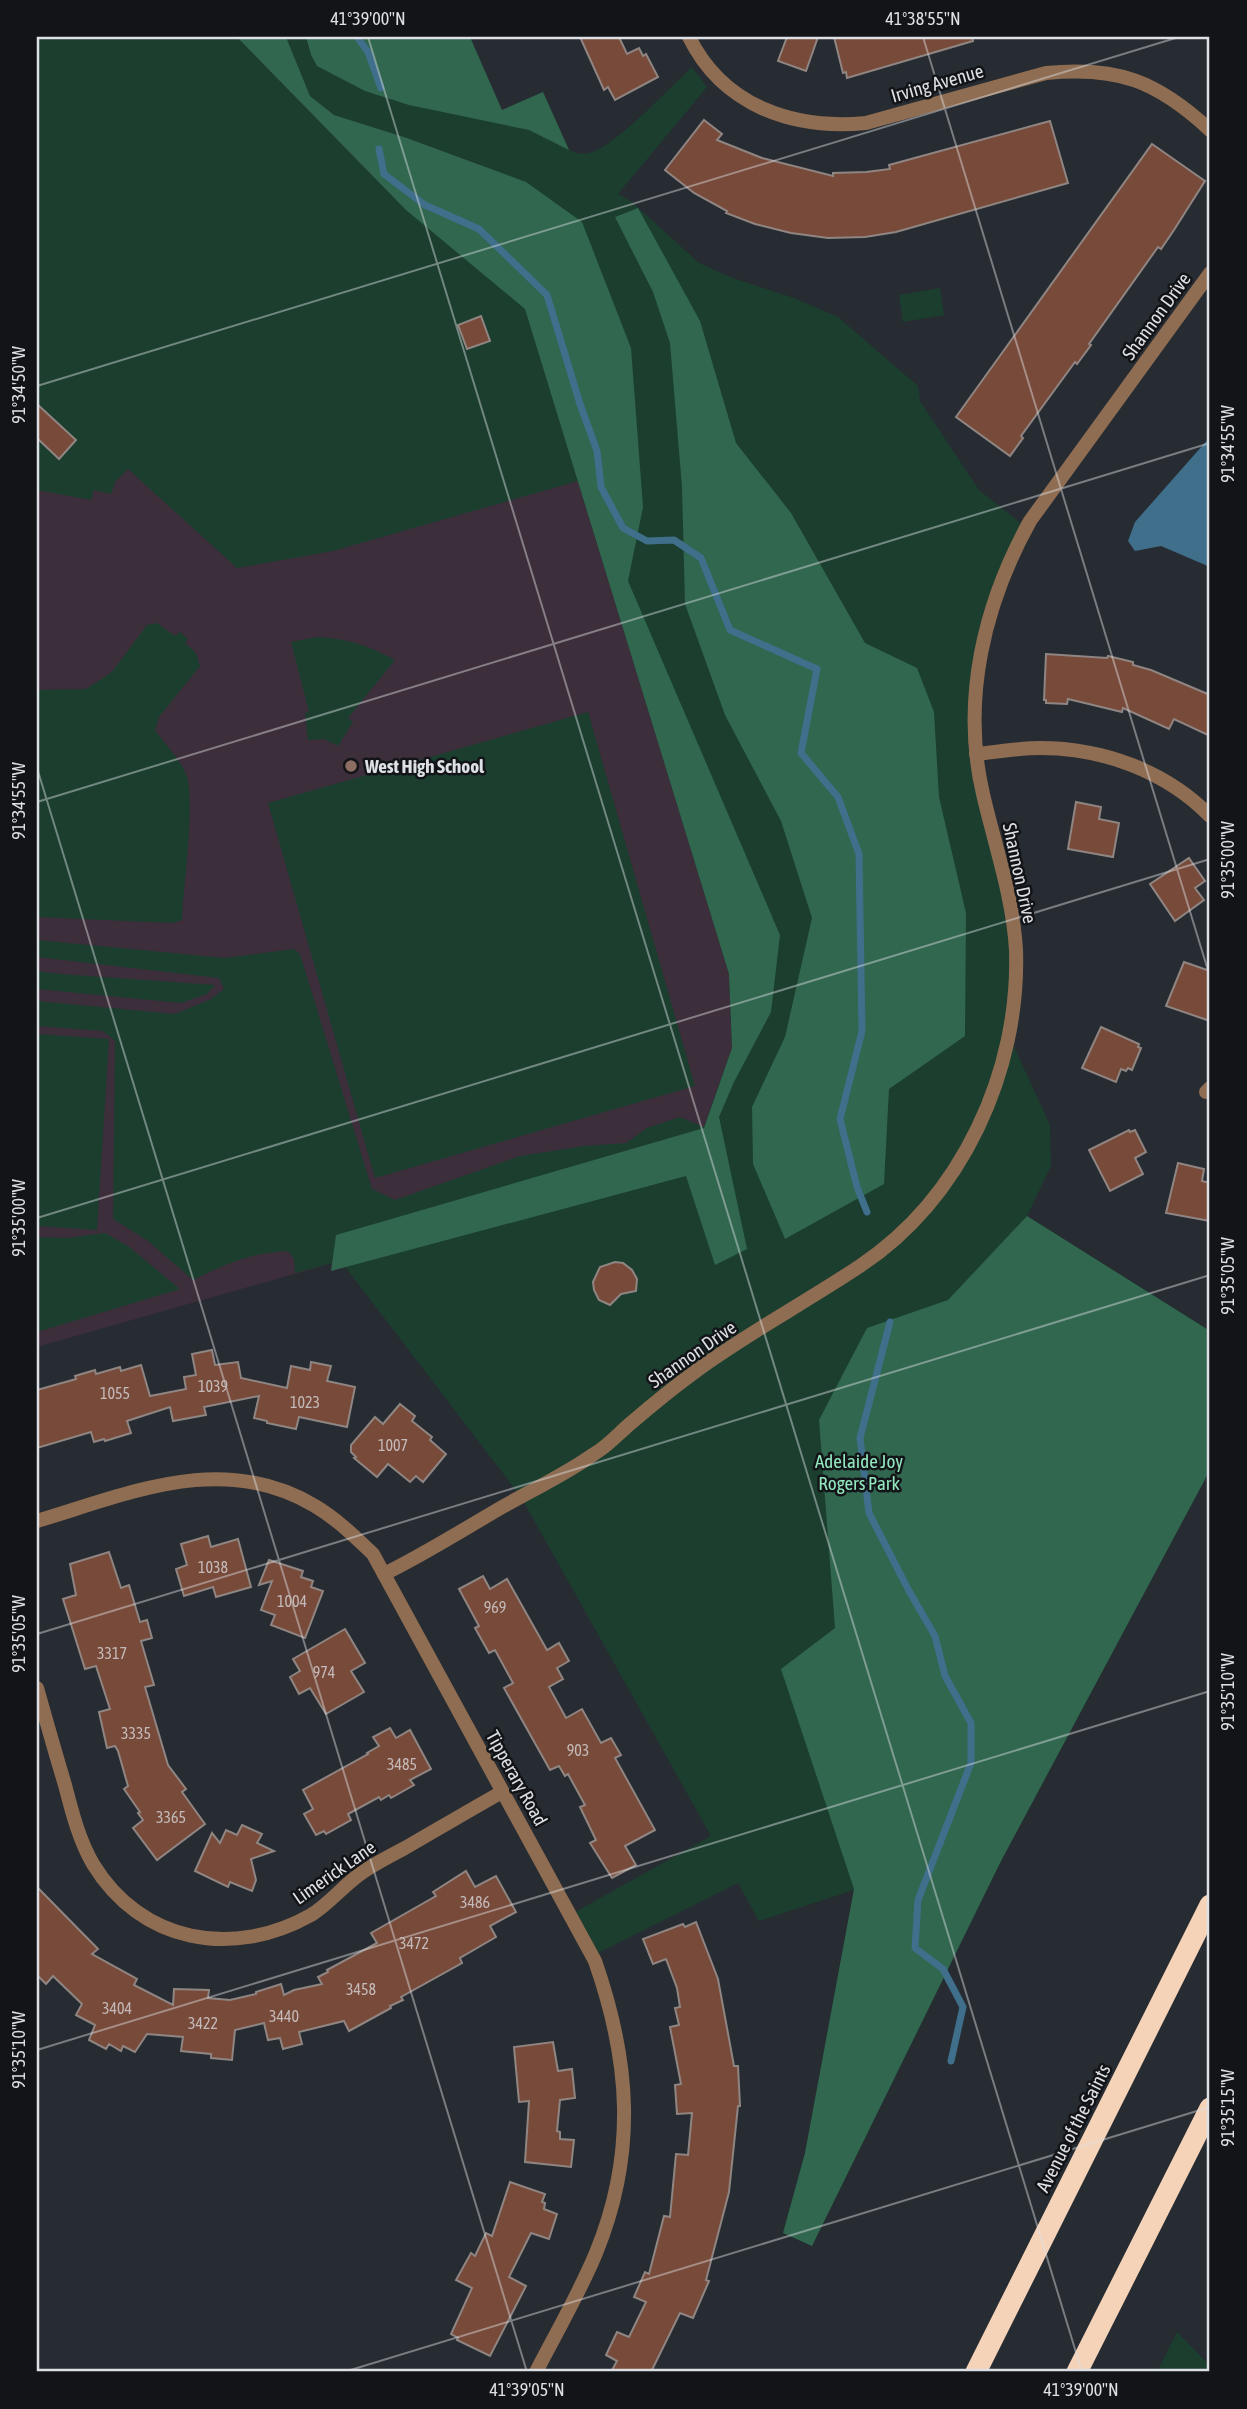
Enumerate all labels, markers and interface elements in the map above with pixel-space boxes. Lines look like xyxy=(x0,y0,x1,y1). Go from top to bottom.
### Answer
text: 41°39'00"N xyxy=(330,8,406,29)
text: 41°38'55"N xyxy=(885,8,961,29)
street label: Irving Avenue xyxy=(888,59,986,107)
street label: Shannon Drive xyxy=(1117,268,1195,364)
text: 91°34'50"W xyxy=(8,346,29,424)
text: 91°34'55"W xyxy=(1217,405,1238,483)
place label: West High School xyxy=(364,755,485,777)
marker: West High School xyxy=(343,758,359,774)
text: 91°34'55"W xyxy=(8,762,29,840)
street label: Shannon Drive xyxy=(999,821,1041,925)
text: 91°35'00"W xyxy=(1217,821,1238,899)
text: 91°35'00"W xyxy=(8,1179,29,1257)
text: 91°35'05"W xyxy=(1217,1237,1238,1315)
street label: Shannon Drive xyxy=(644,1316,740,1392)
house number: 1039 xyxy=(198,1377,228,1395)
house number: 1055 xyxy=(100,1384,130,1402)
house number: 1023 xyxy=(290,1393,320,1411)
house number: 1007 xyxy=(378,1436,408,1454)
park label: Adelaide Joy Rogers Park xyxy=(815,1450,903,1494)
house number: 1038 xyxy=(198,1558,228,1576)
house number: 1004 xyxy=(277,1592,307,1610)
text: 91°35'05"W xyxy=(8,1595,29,1673)
house number: 969 xyxy=(484,1598,506,1616)
house number: 3317 xyxy=(97,1644,127,1662)
text: 91°35'10"W xyxy=(1217,1653,1238,1731)
house number: 974 xyxy=(313,1663,335,1681)
house number: 3335 xyxy=(121,1724,151,1742)
street label: Tipperary Road xyxy=(482,1727,552,1829)
house number: 903 xyxy=(567,1741,589,1759)
house number: 3485 xyxy=(387,1755,417,1773)
house number: 3365 xyxy=(156,1808,186,1826)
street label: Limerick Lane xyxy=(288,1835,380,1909)
house number: 3486 xyxy=(460,1893,490,1911)
house number: 3472 xyxy=(399,1934,429,1952)
house number: 3458 xyxy=(346,1980,376,1998)
house number: 3404 xyxy=(102,1999,132,2017)
house number: 3440 xyxy=(269,2007,299,2025)
text: 91°35'10"W xyxy=(8,2011,29,2089)
house number: 3422 xyxy=(188,2014,218,2032)
street label: Avenue of the Saints xyxy=(1031,2060,1115,2196)
text: 91°35'15"W xyxy=(1217,2069,1238,2147)
text: 41°39'05"N xyxy=(489,2379,565,2400)
text: 41°39'00"N xyxy=(1043,2379,1119,2400)

